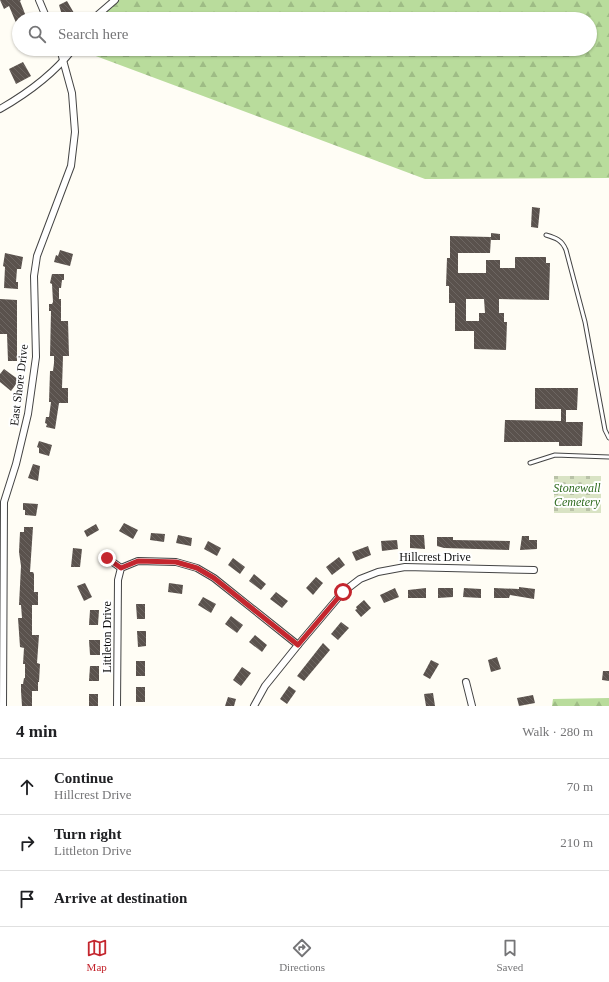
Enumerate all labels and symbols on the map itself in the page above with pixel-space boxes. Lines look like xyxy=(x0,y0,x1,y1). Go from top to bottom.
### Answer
street label: East Shore Drive xyxy=(7,343,31,427)
park label: Stonewall Cemetery xyxy=(553,481,601,509)
route end xyxy=(98,549,116,567)
street label: Hillcrest Drive xyxy=(399,550,471,564)
route start xyxy=(334,583,352,601)
street label: Littleton Drive xyxy=(100,601,114,673)

